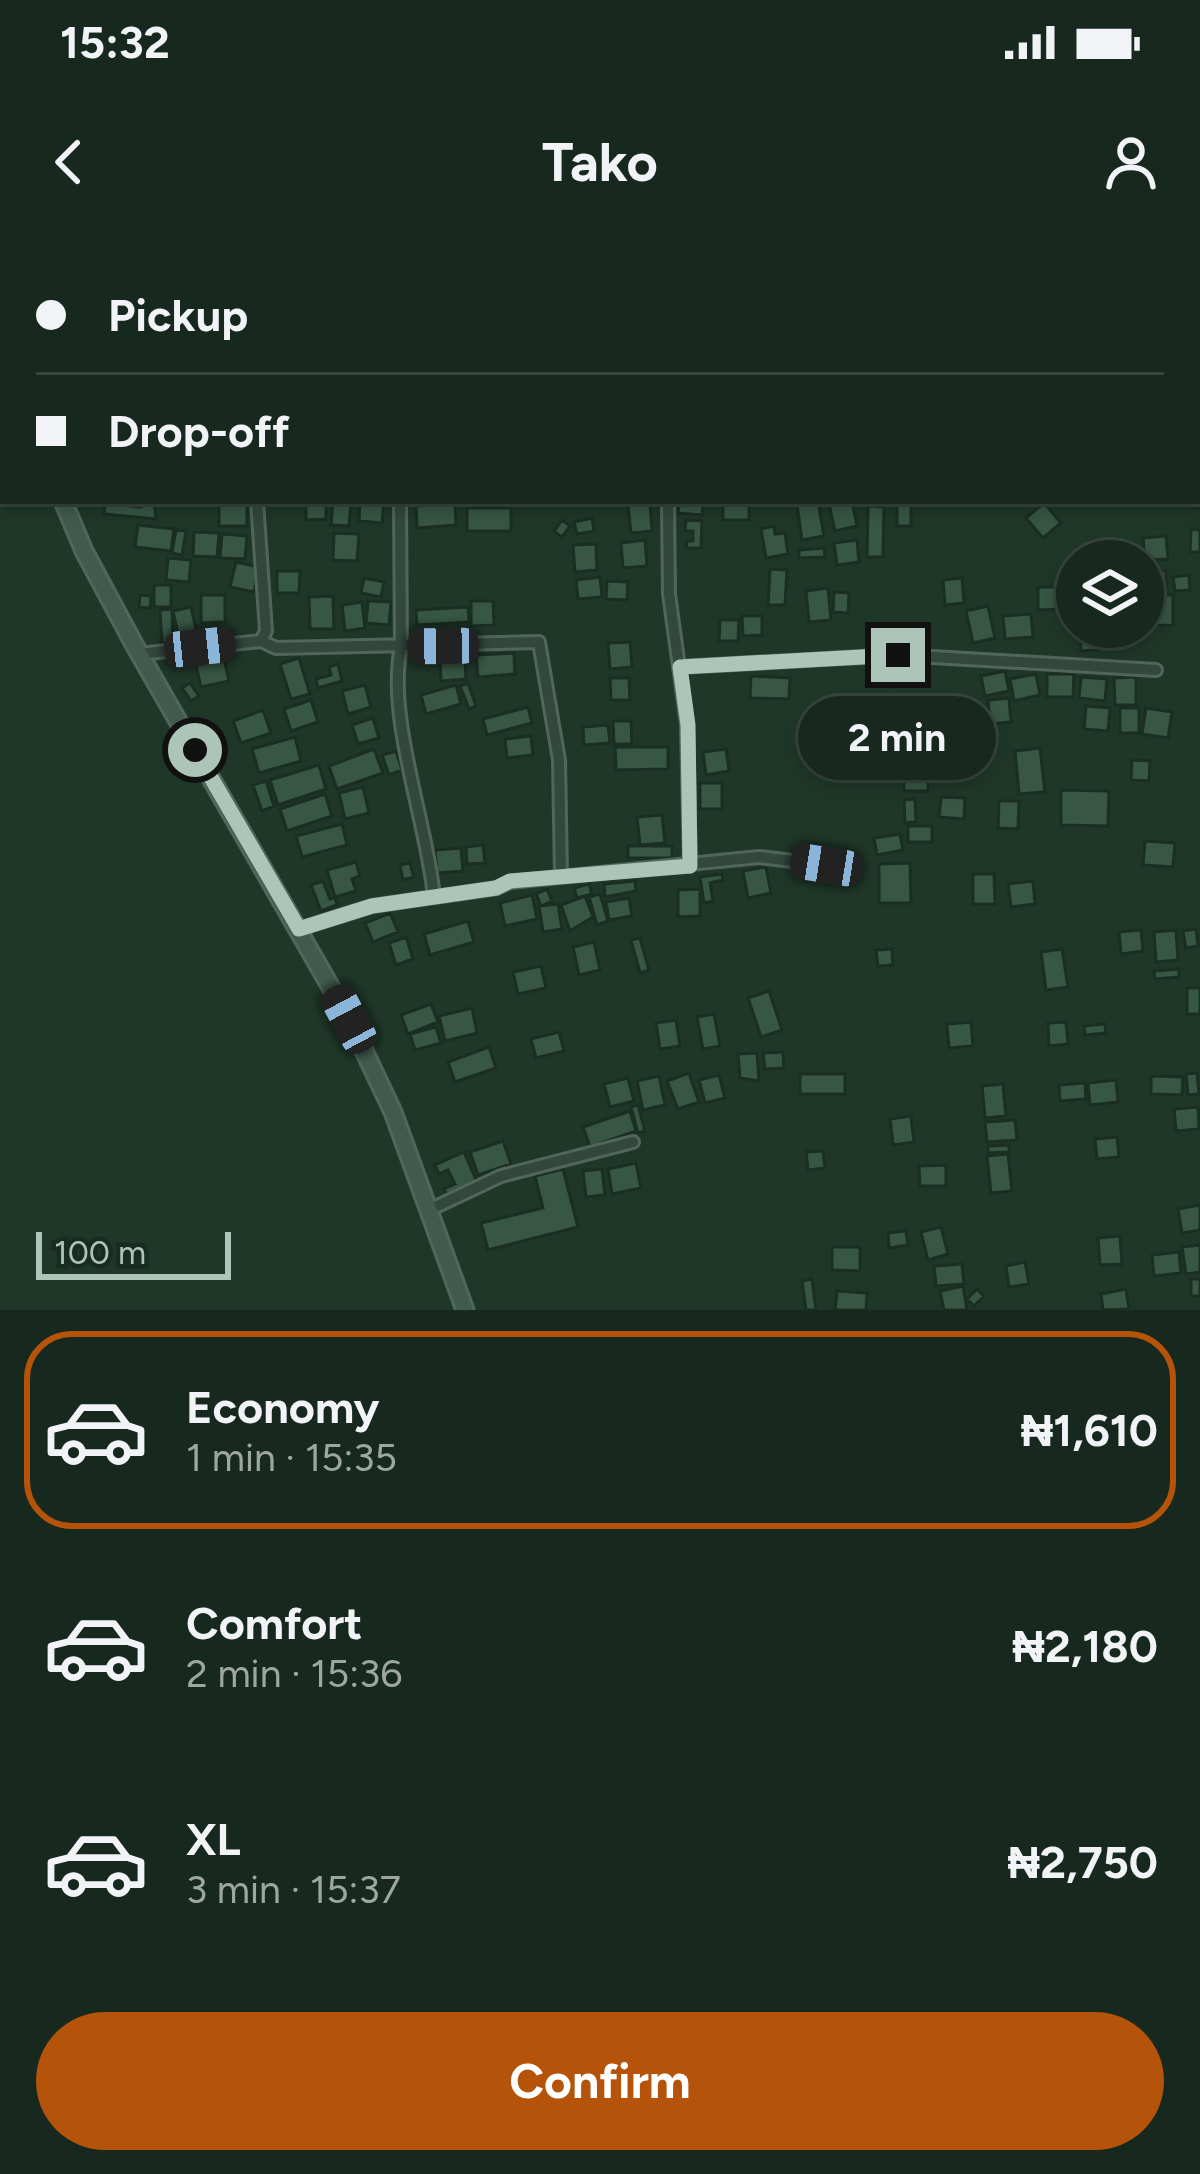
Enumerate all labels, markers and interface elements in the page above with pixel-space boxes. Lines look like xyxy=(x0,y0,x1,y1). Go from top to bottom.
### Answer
text: 15:32 xyxy=(60,15,170,69)
icon: back xyxy=(36,129,102,195)
icon: person xyxy=(1098,129,1164,195)
text: Tako xyxy=(542,130,658,195)
text: Pickup xyxy=(108,288,248,342)
text: Drop-off xyxy=(108,404,290,458)
map controls xyxy=(1056,540,1164,648)
button: layers xyxy=(1056,540,1164,648)
car xyxy=(162,625,238,669)
car xyxy=(407,627,479,665)
route end xyxy=(871,628,925,682)
callout: 2 min xyxy=(799,697,997,781)
text: 2 min xyxy=(848,714,946,761)
route start xyxy=(168,723,222,777)
car xyxy=(788,842,864,888)
car xyxy=(316,979,382,1059)
scale bar xyxy=(36,1226,231,1279)
text: 100 m xyxy=(54,1233,146,1272)
icon: car xyxy=(42,1376,150,1484)
text: Economy xyxy=(186,1380,379,1434)
text: ₦1,610 xyxy=(1021,1403,1158,1457)
text: 1 min · 15:35 xyxy=(186,1434,397,1481)
icon: car xyxy=(42,1592,150,1700)
text: Comfort xyxy=(186,1596,362,1650)
text: ₦2,180 xyxy=(1012,1619,1158,1673)
text: 2 min · 15:36 xyxy=(186,1650,402,1697)
icon: car xyxy=(42,1808,150,1916)
text: XL xyxy=(186,1812,241,1866)
text: ₦2,750 xyxy=(1008,1835,1158,1889)
text: 3 min · 15:37 xyxy=(186,1866,401,1913)
button: Confirm xyxy=(36,2012,1164,2150)

